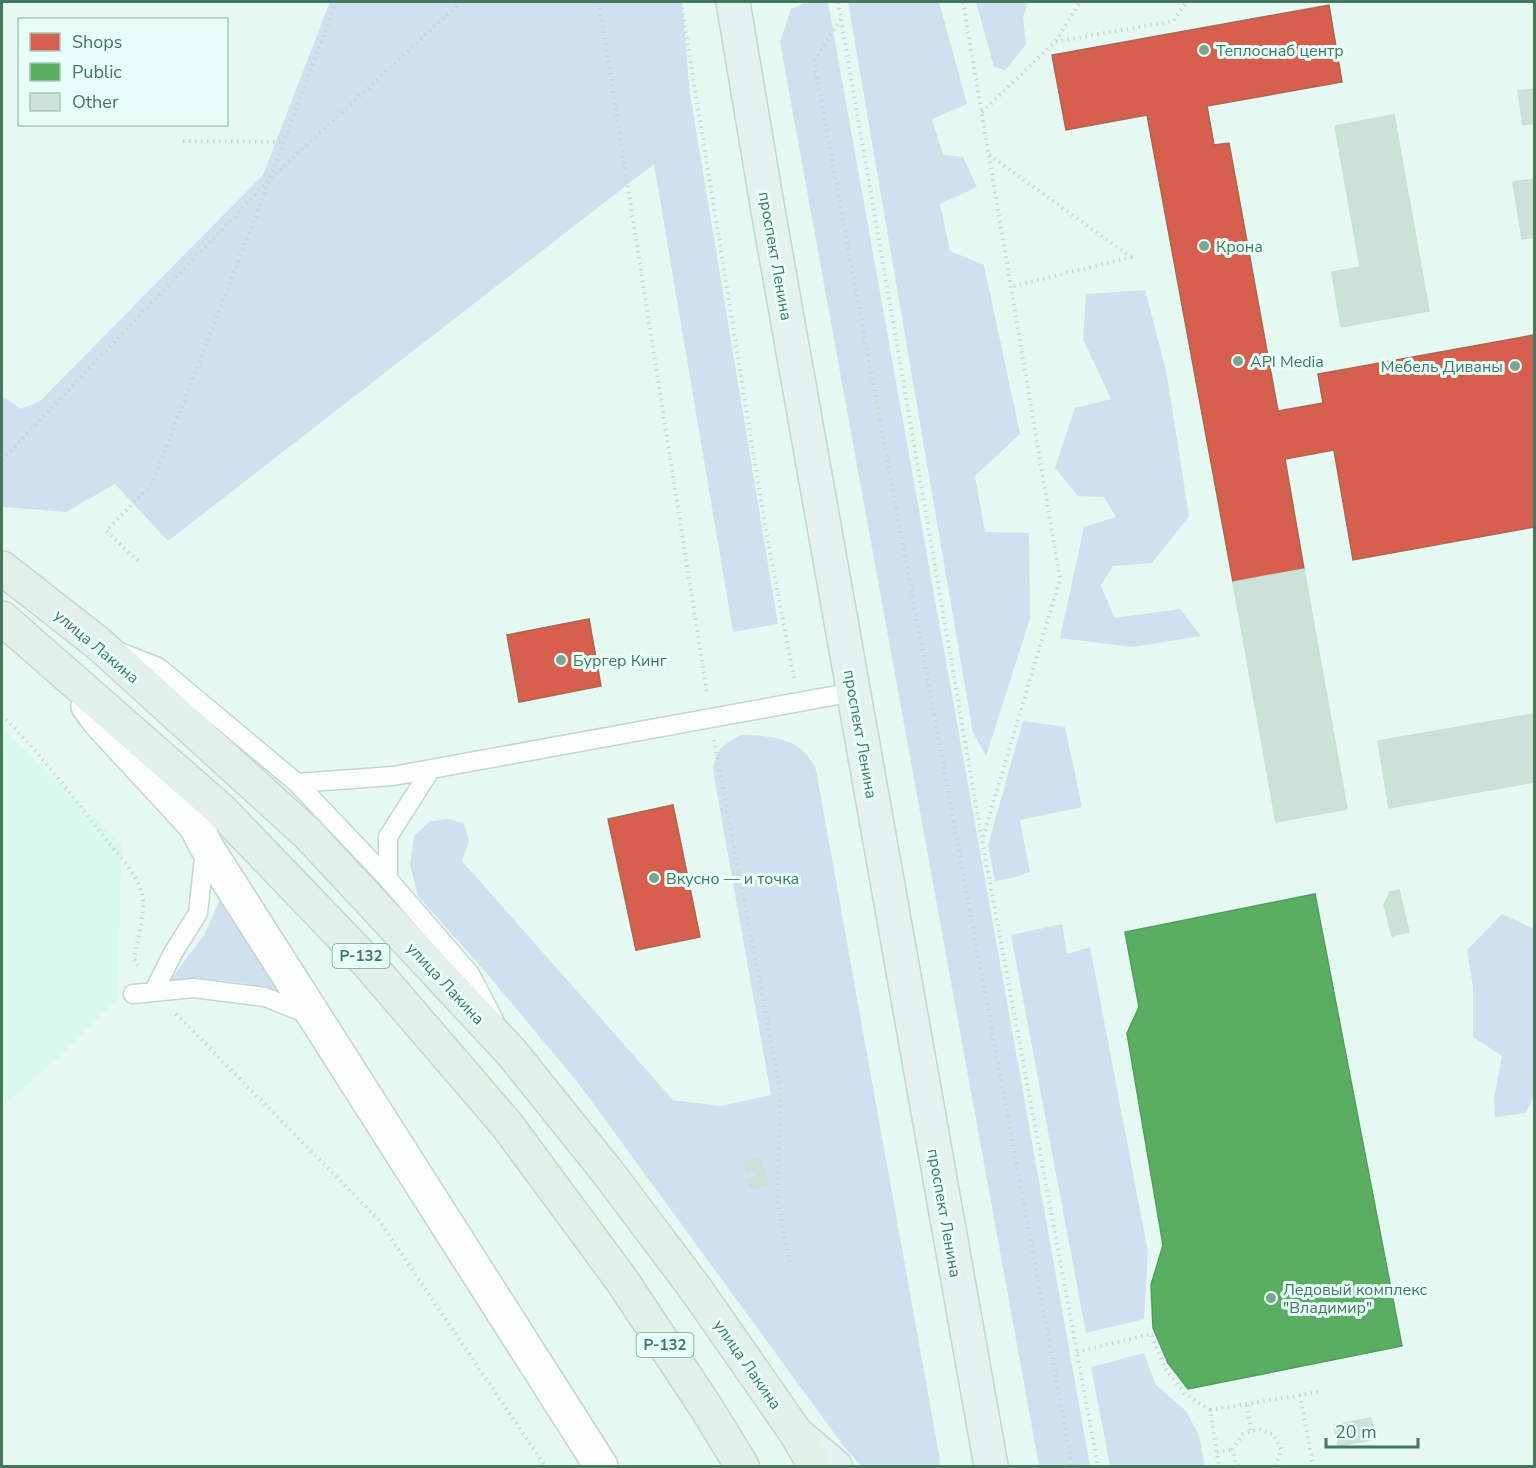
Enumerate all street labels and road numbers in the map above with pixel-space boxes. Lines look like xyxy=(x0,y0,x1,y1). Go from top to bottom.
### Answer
street label: проспект Ленина xyxy=(753,190,797,322)
street label: улица Лакина xyxy=(49,605,144,689)
street label: проспект Ленина xyxy=(838,668,882,800)
street label: улица Лакина xyxy=(401,938,489,1030)
road number: Р-132 xyxy=(332,944,389,968)
street label: проспект Ленина xyxy=(922,1147,966,1279)
street label: улица Лакина xyxy=(708,1315,786,1414)
road number: Р-132 xyxy=(636,1333,694,1357)

